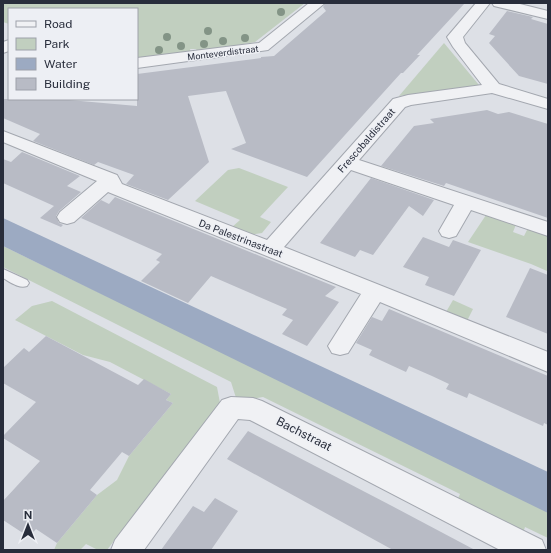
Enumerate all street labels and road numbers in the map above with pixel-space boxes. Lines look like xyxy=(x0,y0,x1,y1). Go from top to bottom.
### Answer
street label: Monteverdistraat xyxy=(187,43,260,62)
street label: Frescobaldistraat xyxy=(335,105,397,175)
street label: Da Palestrinastraat xyxy=(197,216,285,260)
street label: Bachstraat xyxy=(274,414,335,454)

